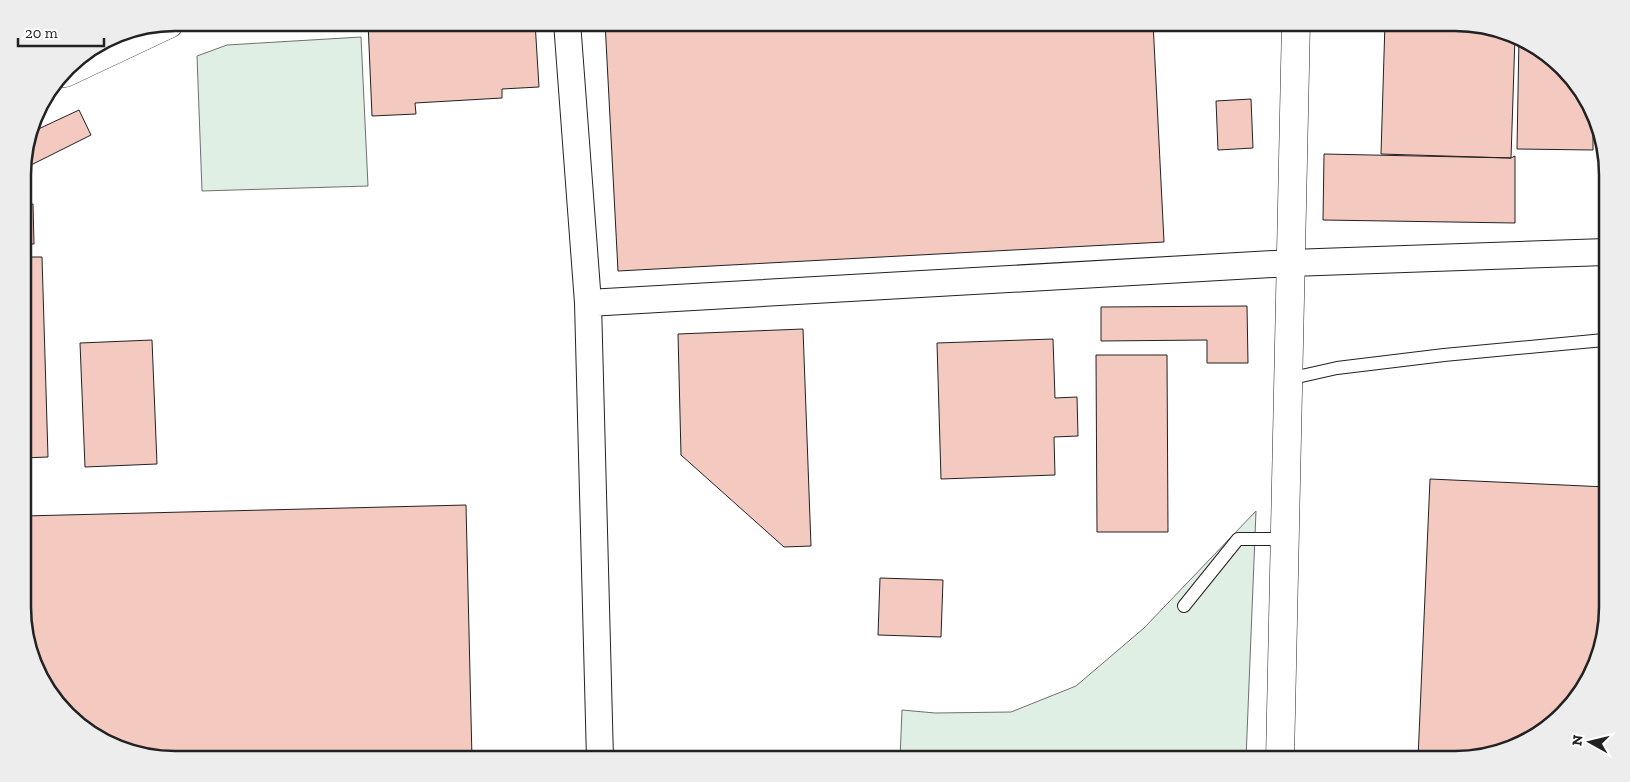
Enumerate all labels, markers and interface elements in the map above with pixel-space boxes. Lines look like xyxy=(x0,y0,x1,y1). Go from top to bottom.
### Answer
scale bar xyxy=(18,15,104,47)
text: 20 m xyxy=(25,24,58,42)
north arrow xyxy=(1565,717,1615,767)
text: N xyxy=(1568,733,1587,747)

